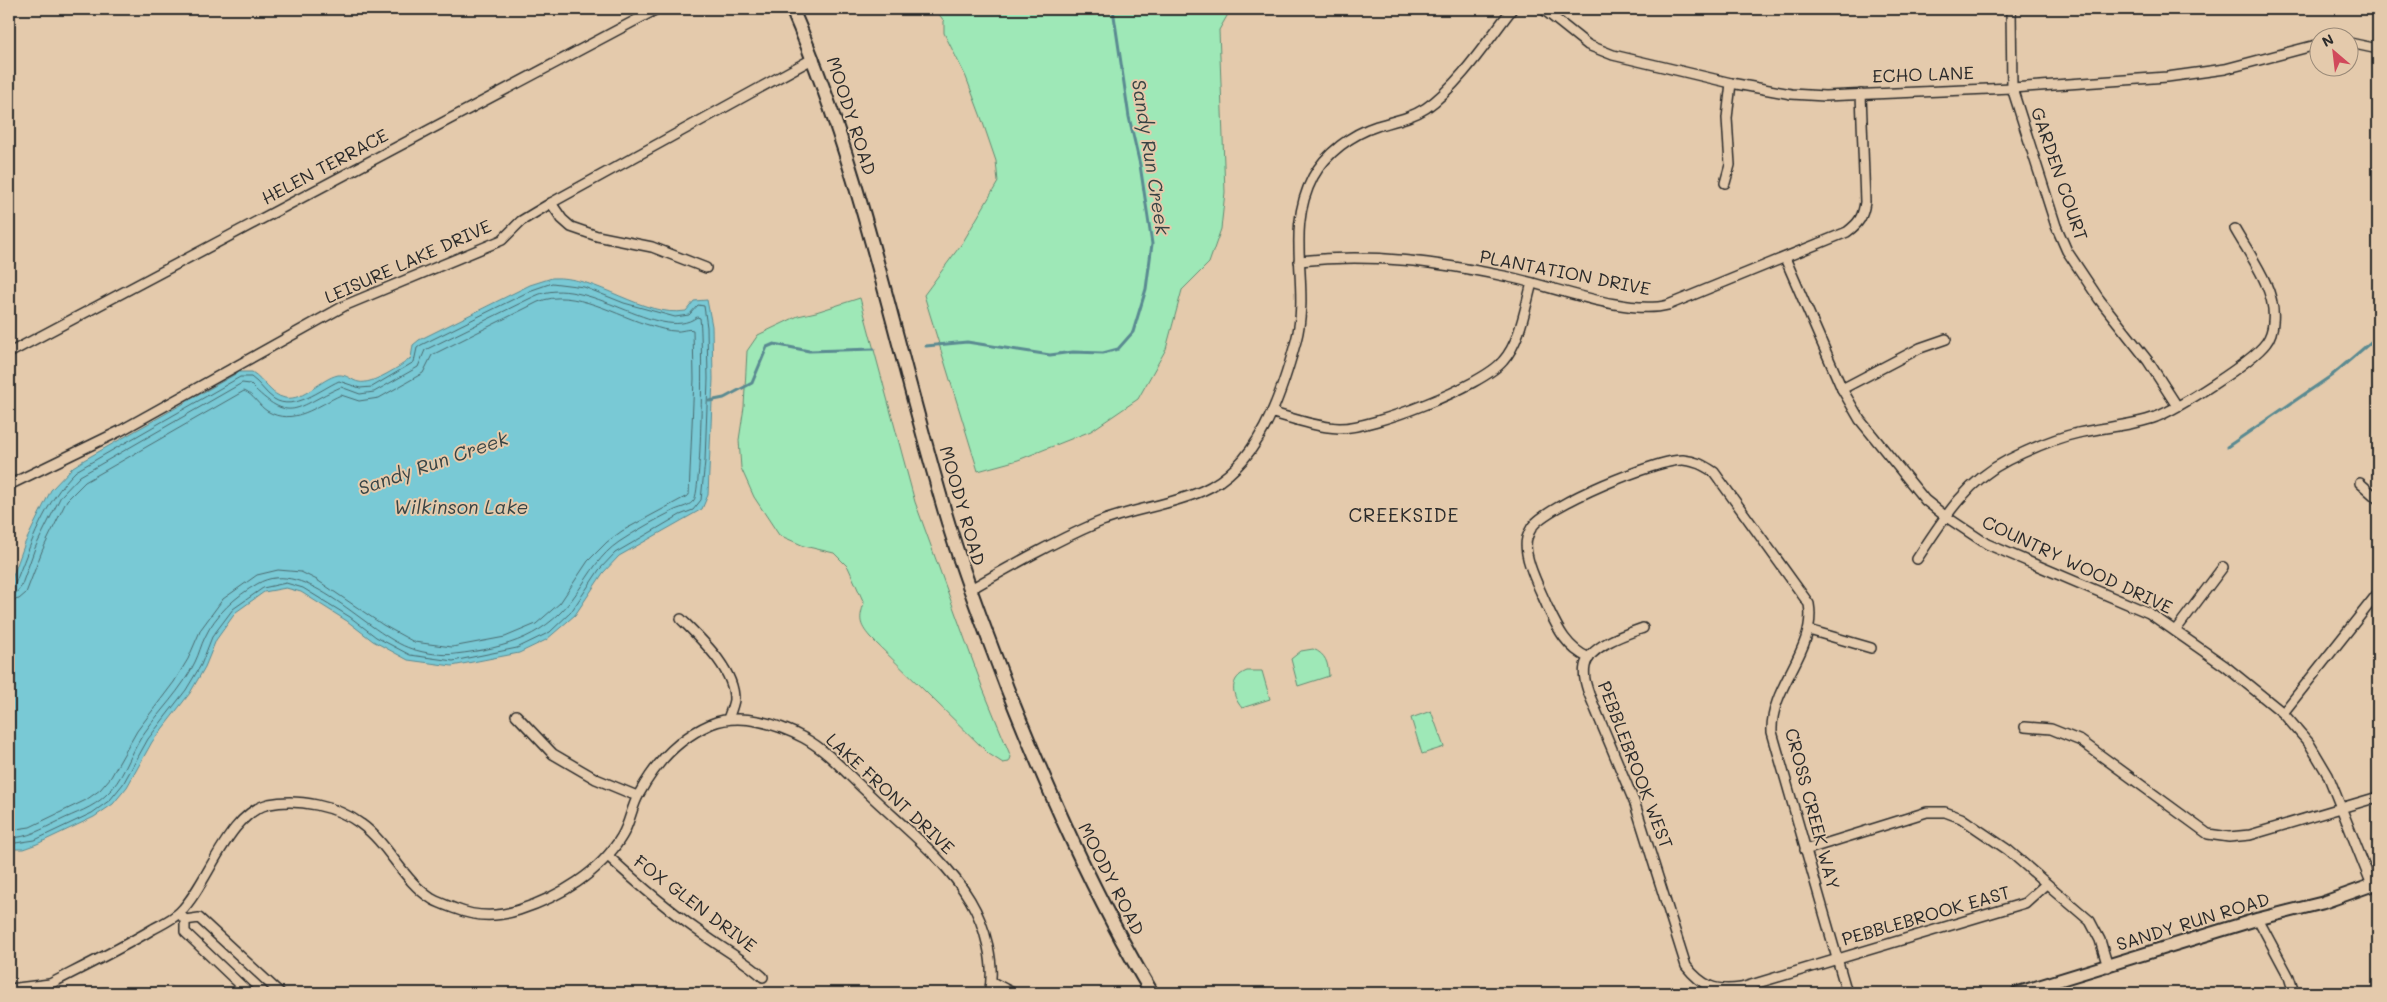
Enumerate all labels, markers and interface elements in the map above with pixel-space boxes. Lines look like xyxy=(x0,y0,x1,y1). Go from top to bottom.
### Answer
north arrow xyxy=(2310,28,2360,78)
text: N xyxy=(2319,29,2337,51)
street label: MOODY ROAD xyxy=(821,53,882,178)
street label: ECHO LANE xyxy=(1872,60,1974,88)
water label: Sandy Run Creek xyxy=(1127,77,1176,237)
street label: GARDEN COURT xyxy=(2026,104,2094,244)
street label: HELEN TERRACE xyxy=(257,123,392,210)
street label: LEISURE LAKE DRIVE xyxy=(320,214,495,309)
street label: PLANTATION DRIVE xyxy=(1478,244,1653,300)
water label: Sandy Run Creek xyxy=(355,425,512,500)
street label: MOODY ROAD xyxy=(934,443,992,568)
water label: Wilkinson Lake xyxy=(394,494,528,519)
district label: CREEKSIDE xyxy=(1348,502,1460,527)
street label: COUNTRY WOOD DRIVE xyxy=(1978,509,2177,619)
street label: PEBBLEBROOK WEST xyxy=(1593,677,1679,852)
street label: CROSS CREEK WAY xyxy=(1780,725,1846,892)
street label: LAKE FRONT DRIVE xyxy=(821,727,960,859)
street label: MOODY ROAD xyxy=(1073,818,1151,939)
street label: FOX GLEN DRIVE xyxy=(629,849,762,957)
street label: PEBBLEBROOK EAST xyxy=(1839,879,2013,951)
street label: SANDY RUN ROAD xyxy=(2113,886,2272,956)

